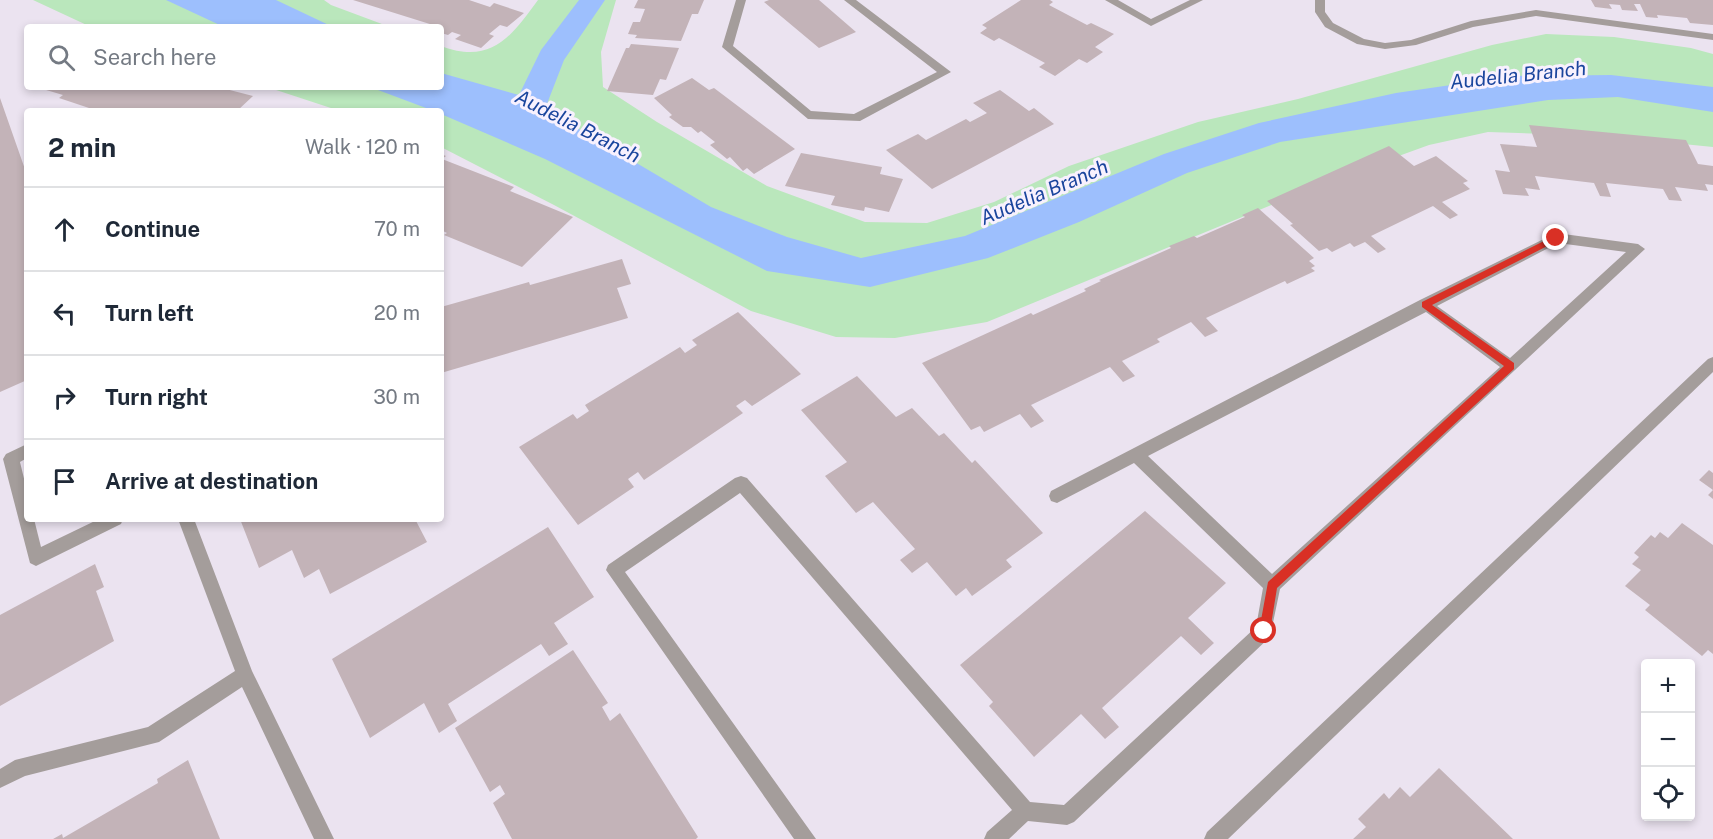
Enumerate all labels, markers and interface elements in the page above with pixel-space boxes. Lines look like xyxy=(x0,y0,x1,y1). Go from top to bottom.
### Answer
search box xyxy=(24,24,444,90)
icon: search xyxy=(45,41,78,74)
text: Search here xyxy=(93,44,217,70)
water label: Audelia Branch xyxy=(1449,56,1587,94)
water label: Audelia Branch xyxy=(512,84,644,168)
text: 2 min xyxy=(48,132,116,163)
text: Walk · 120 m xyxy=(305,135,420,159)
water label: Audelia Branch xyxy=(976,154,1112,230)
icon: ahead xyxy=(48,213,81,246)
text: Continue xyxy=(105,216,200,242)
text: 70 m xyxy=(374,217,420,241)
route end xyxy=(1542,224,1568,250)
icon: left xyxy=(48,297,81,330)
text: Turn left xyxy=(105,300,194,326)
text: 20 m xyxy=(374,301,420,325)
icon: right xyxy=(48,381,81,414)
text: Turn right xyxy=(105,384,208,410)
text: 30 m xyxy=(373,385,420,409)
icon: arrive xyxy=(48,465,81,498)
text: Arrive at destination xyxy=(105,468,318,494)
route start xyxy=(1250,617,1276,643)
map controls xyxy=(1641,659,1695,821)
button: + xyxy=(1641,659,1695,713)
button: − xyxy=(1641,713,1695,767)
button: locate xyxy=(1641,767,1695,821)

